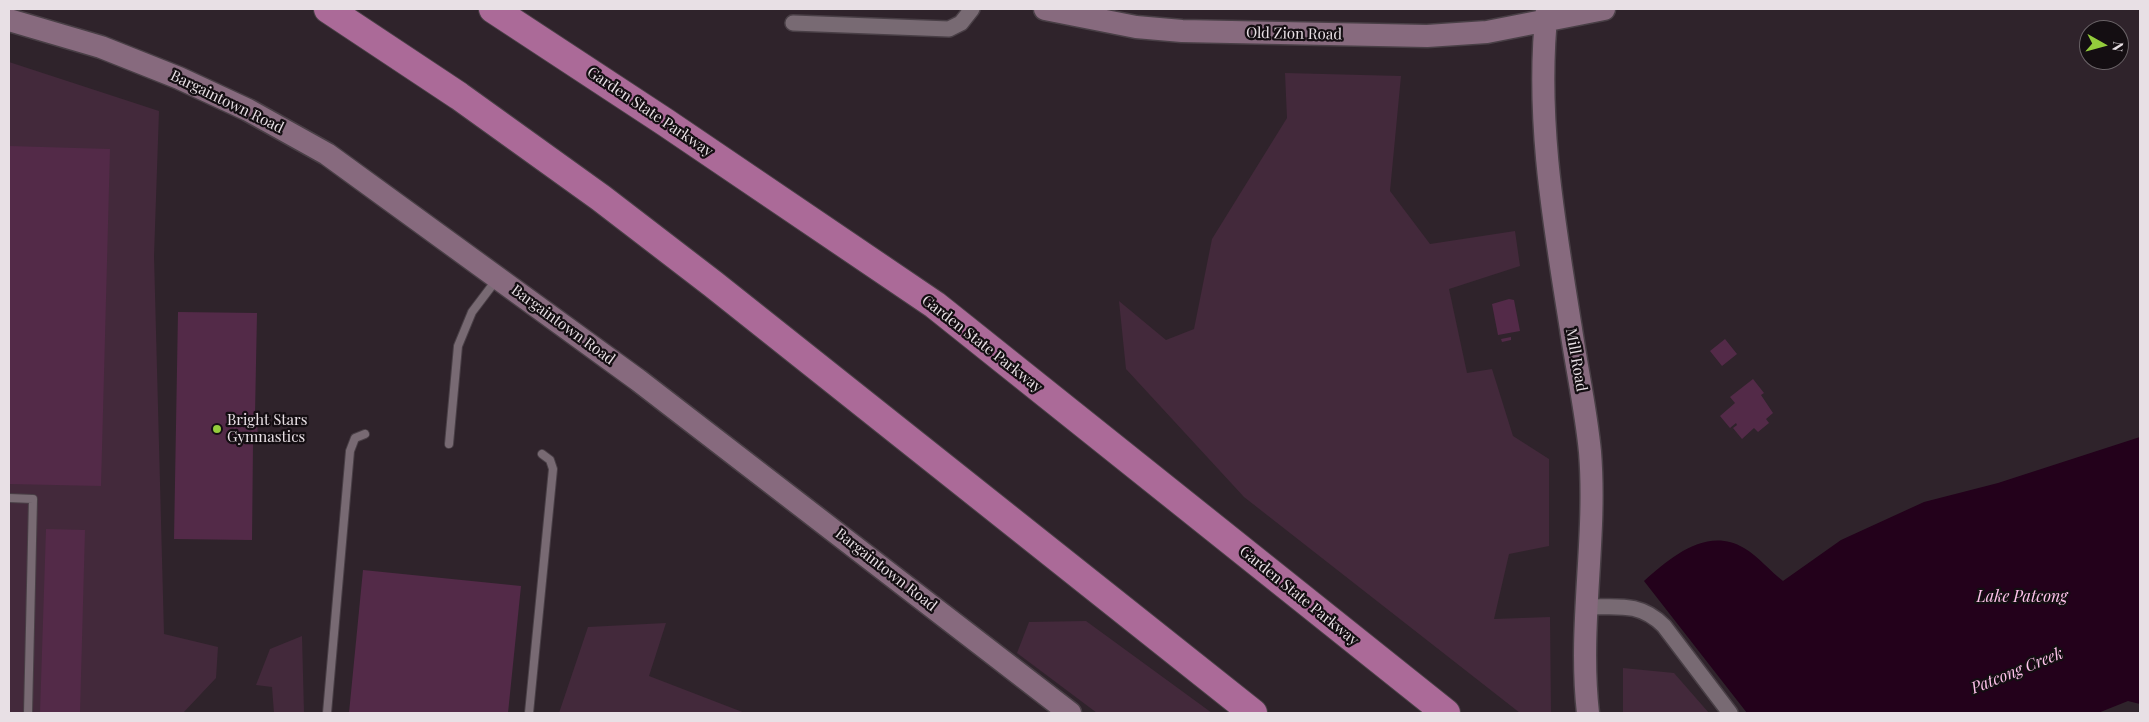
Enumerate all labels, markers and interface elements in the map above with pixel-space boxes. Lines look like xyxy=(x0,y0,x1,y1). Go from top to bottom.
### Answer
north arrow xyxy=(2079,20,2129,70)
street label: Old Zion Road xyxy=(1246,24,1342,44)
text: N xyxy=(2108,41,2128,53)
street label: Garden State Parkway xyxy=(584,63,716,161)
street label: Bargaintown Road xyxy=(167,67,287,137)
street label: Bargaintown Road xyxy=(508,281,618,369)
street label: Garden State Parkway xyxy=(918,291,1046,397)
street label: Mill Road xyxy=(1562,327,1590,393)
place label: Bright Stars Gymnastics xyxy=(227,411,307,446)
marker: Bright Stars Gymnastics xyxy=(211,423,223,435)
street label: Bargaintown Road xyxy=(832,525,940,615)
street label: Garden State Parkway xyxy=(1236,542,1362,650)
water label: Lake Patcong xyxy=(1976,587,2068,607)
water label: Patcong Creek xyxy=(1968,644,2066,698)

